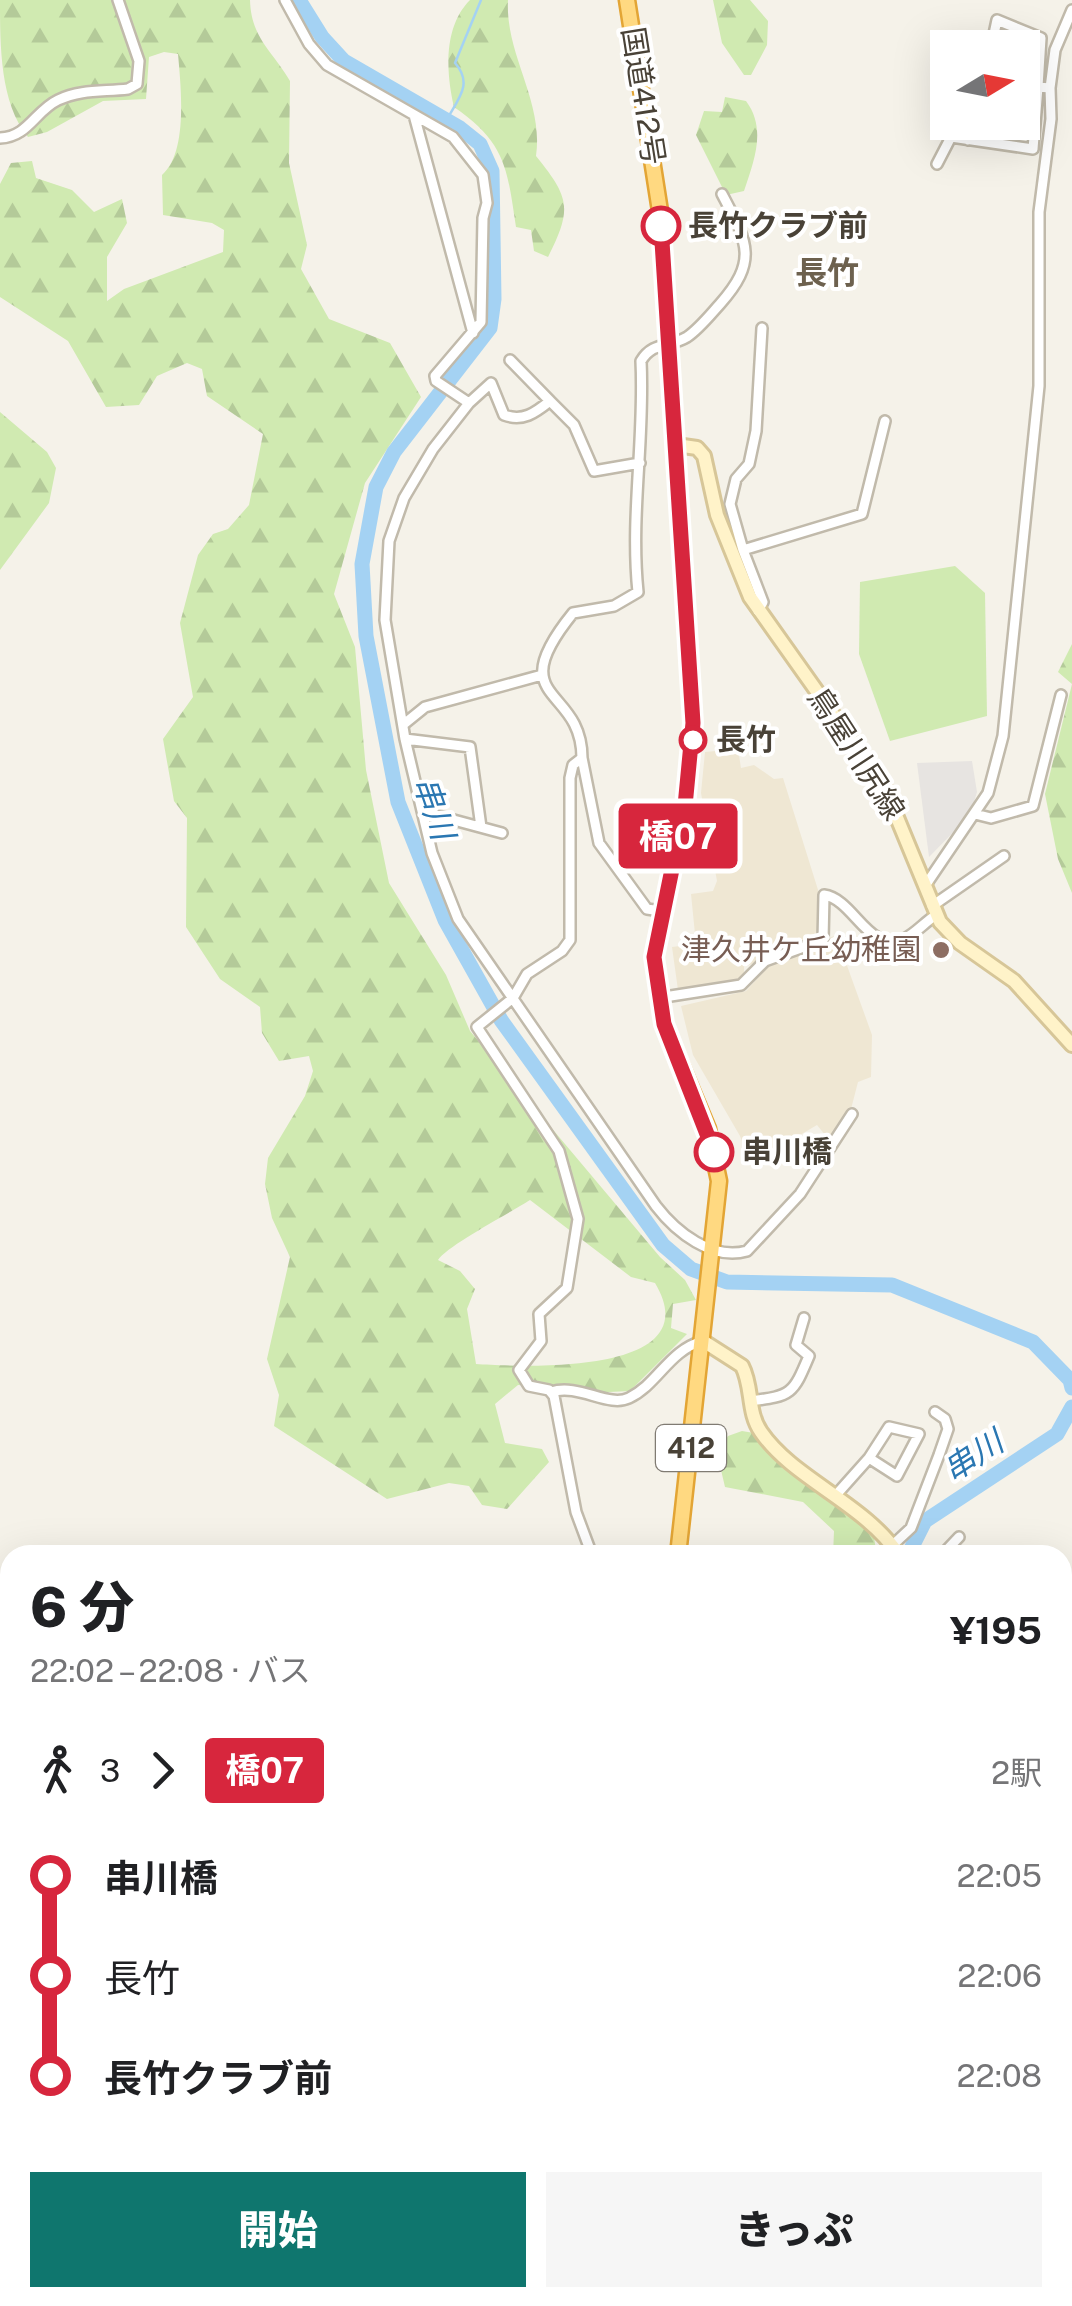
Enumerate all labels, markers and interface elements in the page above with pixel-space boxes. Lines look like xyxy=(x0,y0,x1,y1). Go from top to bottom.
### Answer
street label: 国道412号 xyxy=(615,24,673,167)
north arrow xyxy=(930,30,1040,140)
map controls xyxy=(930,30,1040,140)
marker: 長竹クラブ前 xyxy=(642,207,680,245)
place label: 長竹クラブ前 xyxy=(688,207,868,243)
district label: 長竹 xyxy=(795,254,859,291)
street label: 鳥屋川尻線 xyxy=(801,681,913,826)
place label: 長竹 xyxy=(716,721,776,757)
marker: 長竹 xyxy=(680,727,706,753)
water label: 串川 xyxy=(407,772,463,847)
line badge: 橋07 xyxy=(620,804,736,868)
text: 橋07 xyxy=(639,816,717,857)
place label: 津久井ケ丘幼稚園 xyxy=(681,931,921,967)
marker: 津久井ケ丘幼稚園 xyxy=(930,939,952,961)
marker: 串川橋 xyxy=(695,1133,733,1171)
place label: 串川橋 xyxy=(742,1133,832,1169)
water label: 串川 xyxy=(936,1421,1012,1489)
road number: 412 xyxy=(656,1425,726,1471)
text: 6 分 xyxy=(30,1575,134,1639)
text: ¥195 xyxy=(950,1608,1042,1653)
text: 22:02 – 22:08 · バス xyxy=(30,1652,311,1689)
icon: walk xyxy=(30,1743,85,1798)
icon: forward xyxy=(135,1743,190,1798)
text: 橋07 xyxy=(225,1750,304,1791)
text: 3 xyxy=(100,1752,120,1789)
text: 2駅 xyxy=(991,1754,1042,1791)
text: 串川橋 xyxy=(104,1856,218,1901)
text: 22:05 xyxy=(957,1857,1042,1894)
text: 長竹 xyxy=(104,1956,180,2001)
text: 22:06 xyxy=(957,1957,1042,1994)
text: 長竹クラブ前 xyxy=(104,2056,332,2101)
text: 22:08 xyxy=(957,2057,1042,2094)
button: 開始 xyxy=(30,2172,526,2287)
button: きっぷ xyxy=(546,2172,1042,2287)

